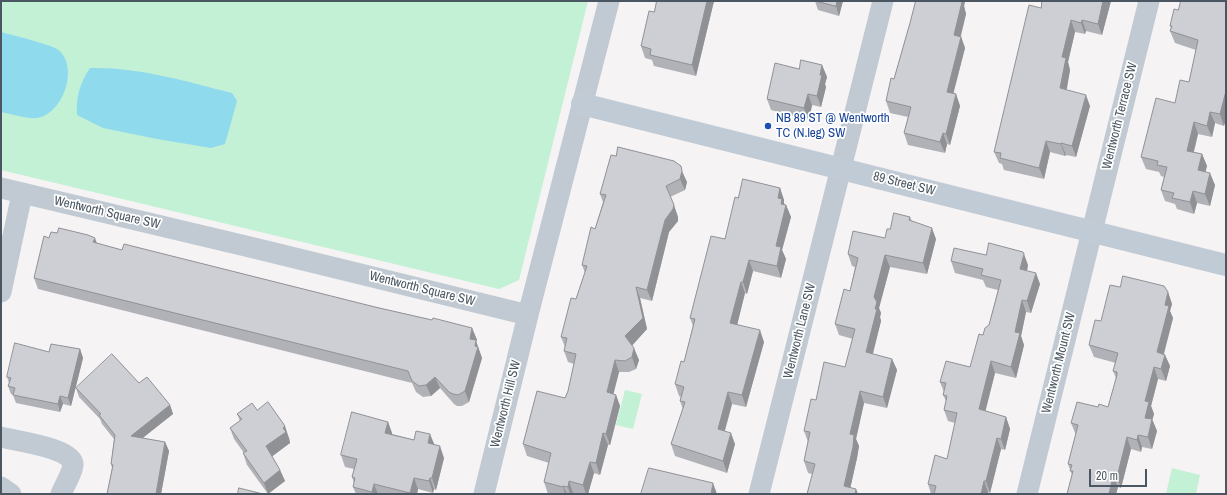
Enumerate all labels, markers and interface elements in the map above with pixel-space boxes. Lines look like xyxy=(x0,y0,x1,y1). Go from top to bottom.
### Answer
street label: Wentworth Terrace SW xyxy=(1099,61,1141,171)
place label: NB 89 ST @ Wentworth TC (N.leg) SW xyxy=(776,111,890,142)
marker: NB 89 ST @ Wentworth TC (N.leg) SW xyxy=(763,121,773,131)
street label: 89 Street SW xyxy=(871,169,937,199)
street label: Wentworth Square SW xyxy=(53,193,161,233)
street label: Wentworth Square SW xyxy=(368,268,476,310)
street label: Wentworth Lane SW xyxy=(781,282,819,380)
street label: Wentworth Mount SW xyxy=(1039,311,1079,415)
street label: Wentworth Hill SW xyxy=(488,359,524,449)
scale bar xyxy=(1091,461,1149,487)
text: 20 m xyxy=(1096,468,1118,484)

